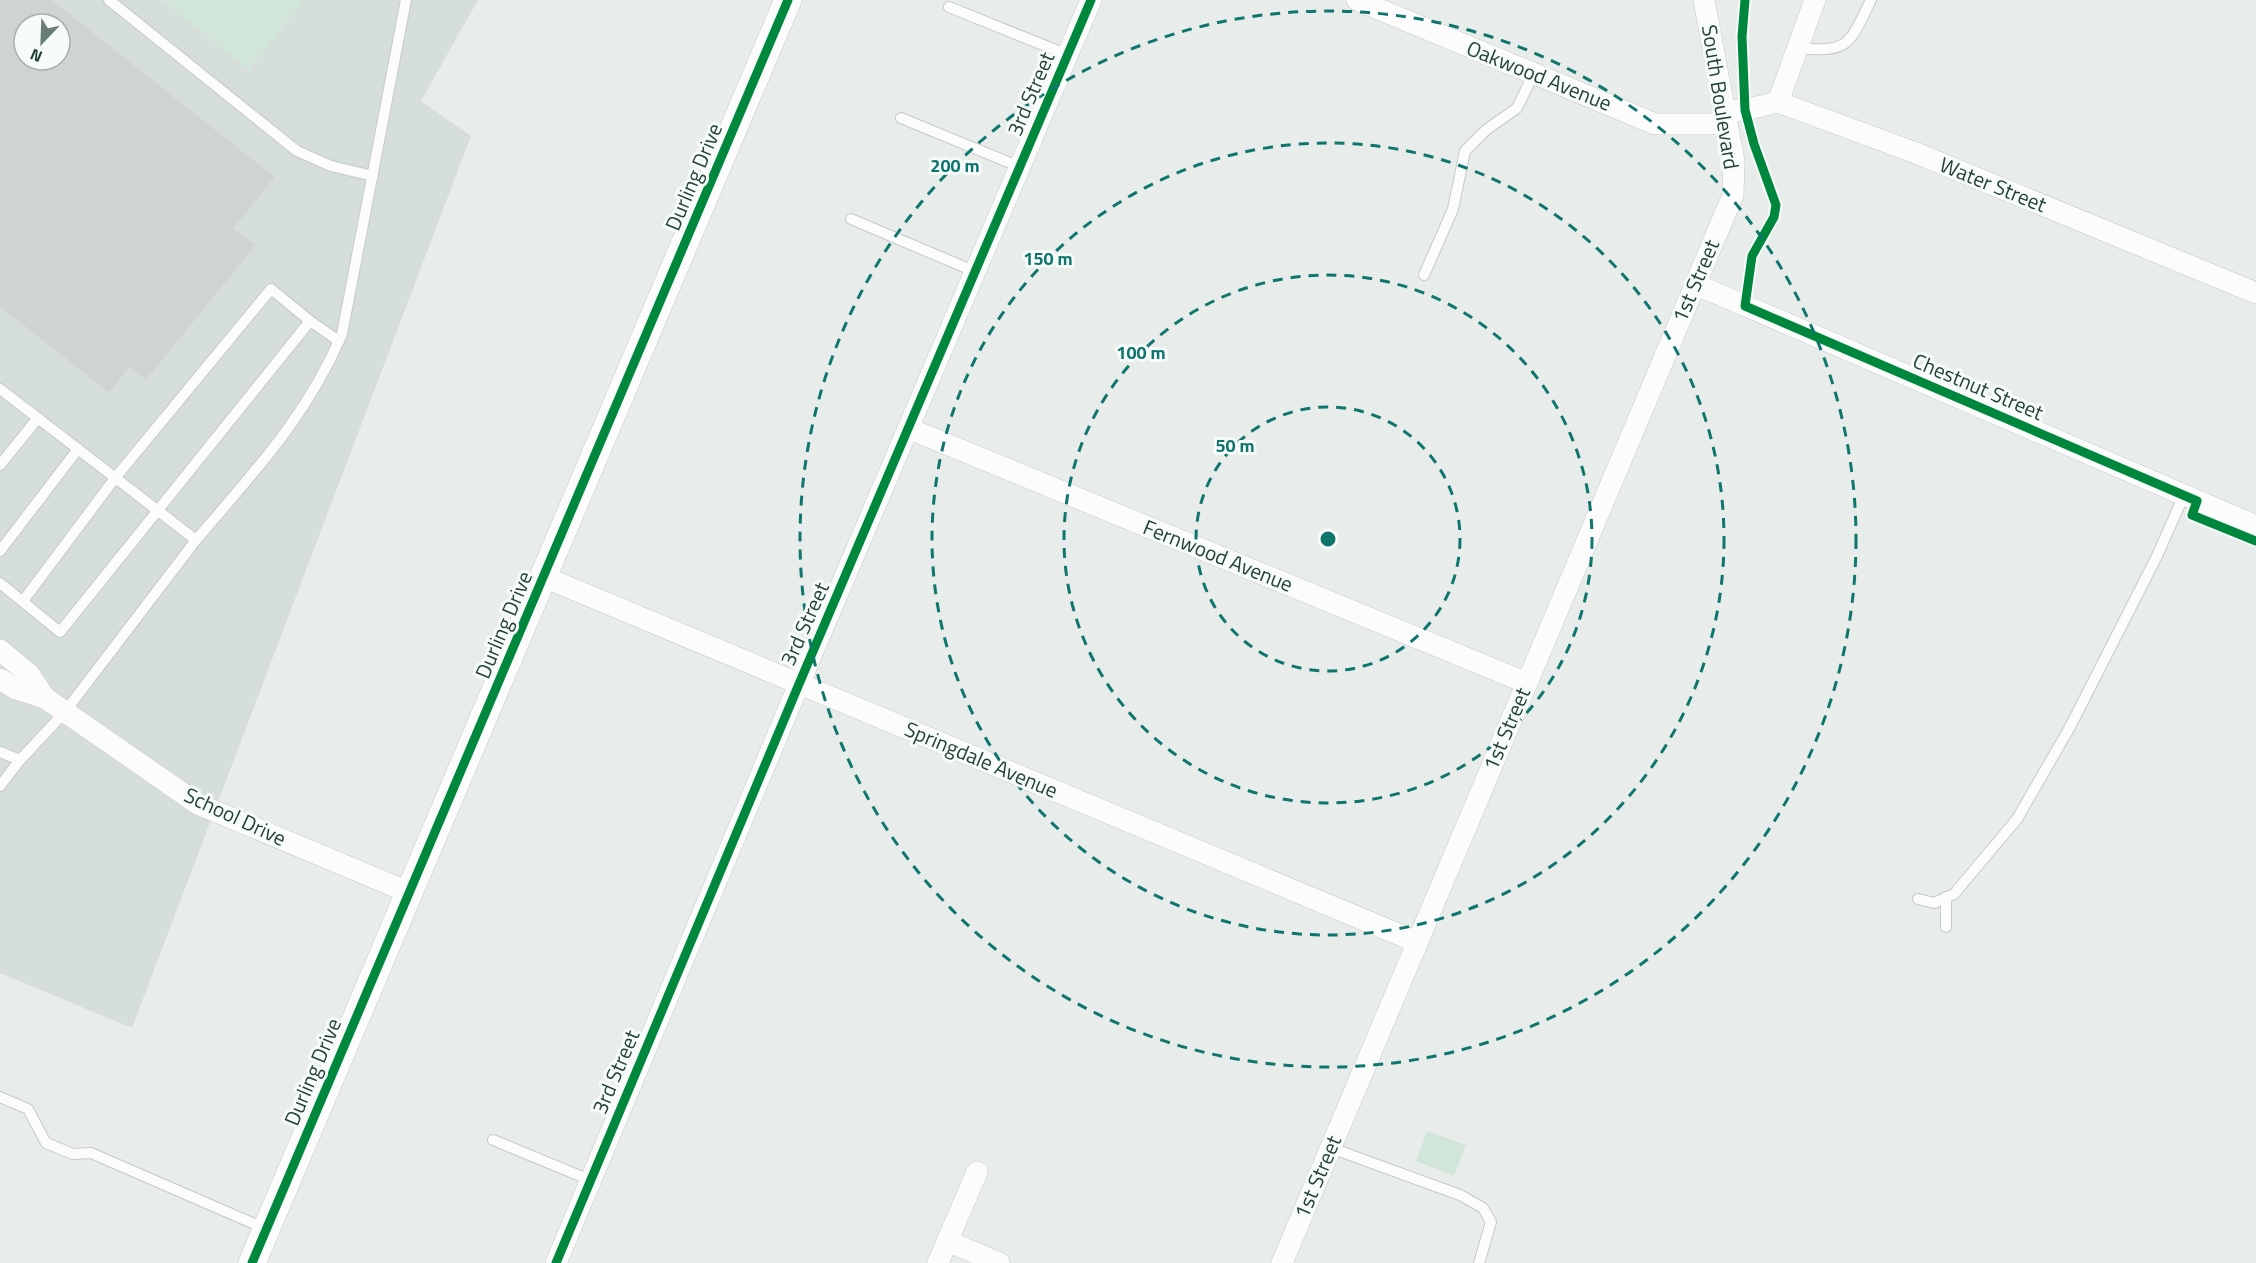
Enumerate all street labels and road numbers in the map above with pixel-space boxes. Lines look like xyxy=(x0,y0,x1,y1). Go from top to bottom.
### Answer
street label: South Boulevard xyxy=(1694,22,1748,171)
street label: Oakwood Avenue xyxy=(1462,31,1617,119)
street label: 3rd Street xyxy=(998,46,1062,141)
street label: Durling Drive xyxy=(656,118,730,235)
street label: Water Street xyxy=(1935,148,2052,220)
street label: 1st Street xyxy=(1663,233,1727,327)
street label: Chestnut Street xyxy=(1908,344,2049,428)
street label: Fernwood Avenue xyxy=(1139,510,1298,600)
street label: Durling Drive xyxy=(466,566,540,683)
street label: 3rd Street xyxy=(771,576,837,671)
street label: 1st Street xyxy=(1474,681,1538,775)
street label: Springdale Avenue xyxy=(900,712,1063,806)
street label: School Drive xyxy=(179,778,292,854)
street label: Durling Drive xyxy=(275,1013,349,1130)
street label: 3rd Street xyxy=(583,1024,647,1119)
street label: 1st Street xyxy=(1285,1129,1349,1223)

